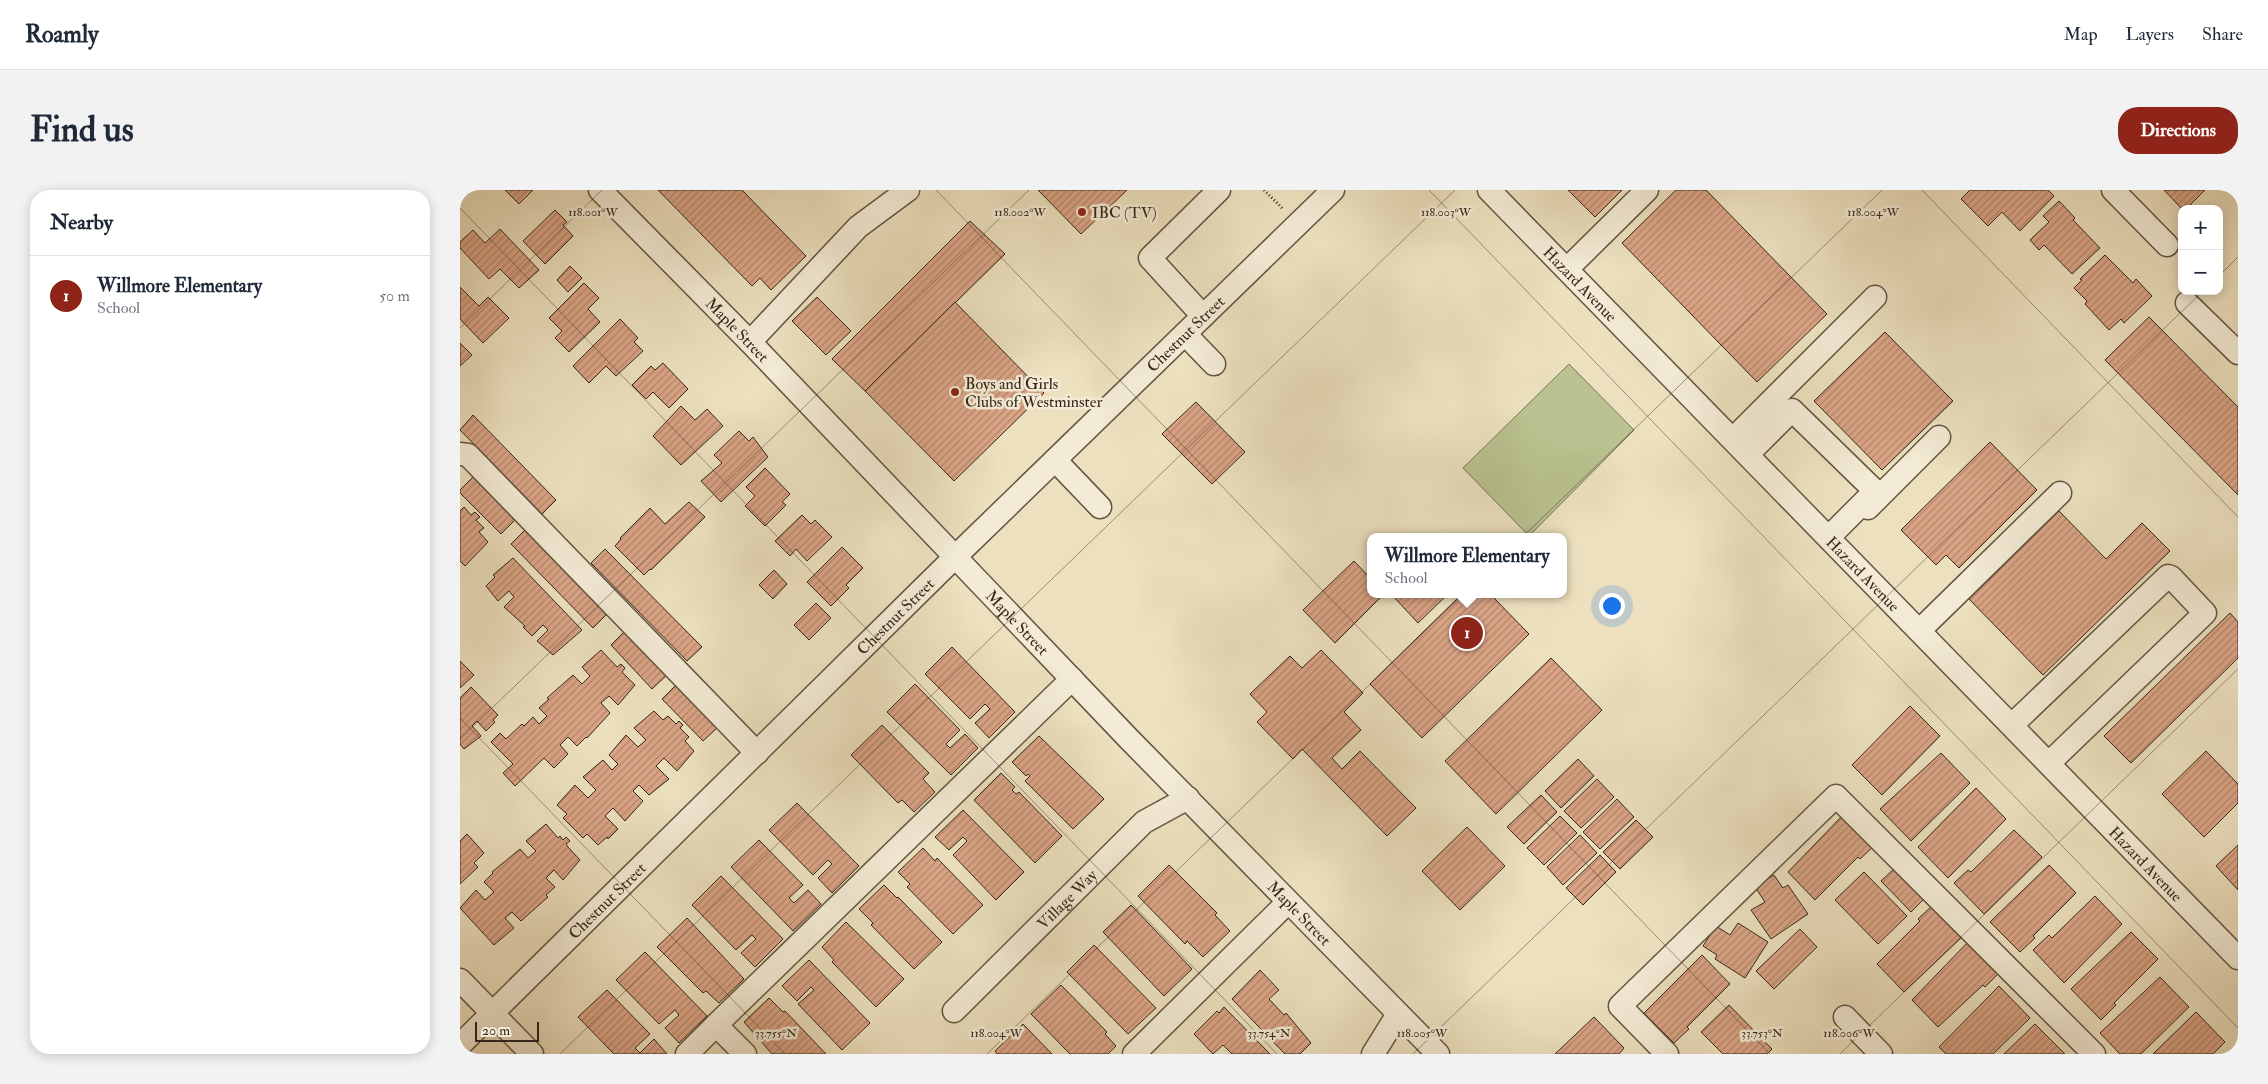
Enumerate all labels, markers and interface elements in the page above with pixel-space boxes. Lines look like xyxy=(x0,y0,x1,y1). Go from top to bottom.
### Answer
text: Roamly xyxy=(25,19,99,50)
text: Map xyxy=(2064,23,2098,46)
text: Layers xyxy=(2126,23,2174,46)
text: Share xyxy=(2202,23,2243,46)
button: Directions xyxy=(2118,107,2238,154)
text: Find us xyxy=(30,108,134,152)
place label: IBC (TV) xyxy=(1092,203,1157,223)
text: 118.001°W xyxy=(568,205,619,220)
text: 118.002°W xyxy=(994,205,1046,220)
text: 118.003°W xyxy=(1421,205,1472,220)
text: 118.004°W xyxy=(1847,205,1900,220)
map controls xyxy=(2178,205,2223,295)
button: + xyxy=(2178,205,2223,250)
marker: IBC (TV) xyxy=(1076,206,1088,218)
text: Nearby xyxy=(50,209,113,236)
street label: Hazard Avenue xyxy=(1539,243,1621,327)
button: − xyxy=(2178,250,2223,295)
text: Willmore Elementary xyxy=(97,274,262,298)
text: 1 xyxy=(63,286,69,306)
text: 50 m xyxy=(379,286,410,306)
street label: Chestnut Street xyxy=(1143,292,1229,377)
street label: Maple Street xyxy=(701,294,773,367)
text: School xyxy=(97,298,140,318)
place label: Boys and Girls Clubs of Westminster xyxy=(965,374,1102,412)
marker: Boys and Girls Clubs of Westminster xyxy=(949,386,961,398)
popup xyxy=(1367,533,1567,598)
street label: Hazard Avenue xyxy=(1821,533,1904,617)
text: Willmore Elementary xyxy=(1384,544,1550,568)
text: School xyxy=(1384,568,1428,588)
street label: Chestnut Street xyxy=(853,574,939,659)
street label: Maple Street xyxy=(981,586,1053,660)
your location xyxy=(1599,593,1625,619)
pin: 1 xyxy=(1451,614,1483,652)
street label: Hazard Avenue xyxy=(2104,822,2187,906)
street label: Chestnut Street xyxy=(564,859,650,944)
street label: Village Way xyxy=(1033,865,1102,934)
street label: Maple Street xyxy=(1263,877,1335,950)
scale bar xyxy=(475,1019,539,1042)
text: 20 m xyxy=(482,1022,510,1039)
text: 33.755°N xyxy=(755,1026,797,1041)
text: 118.004°W xyxy=(970,1026,1023,1041)
text: 33.754°N xyxy=(1248,1026,1291,1041)
text: 118.005°W xyxy=(1397,1026,1448,1041)
text: 33.753°N xyxy=(1741,1026,1783,1041)
text: 118.006°W xyxy=(1823,1026,1875,1041)

